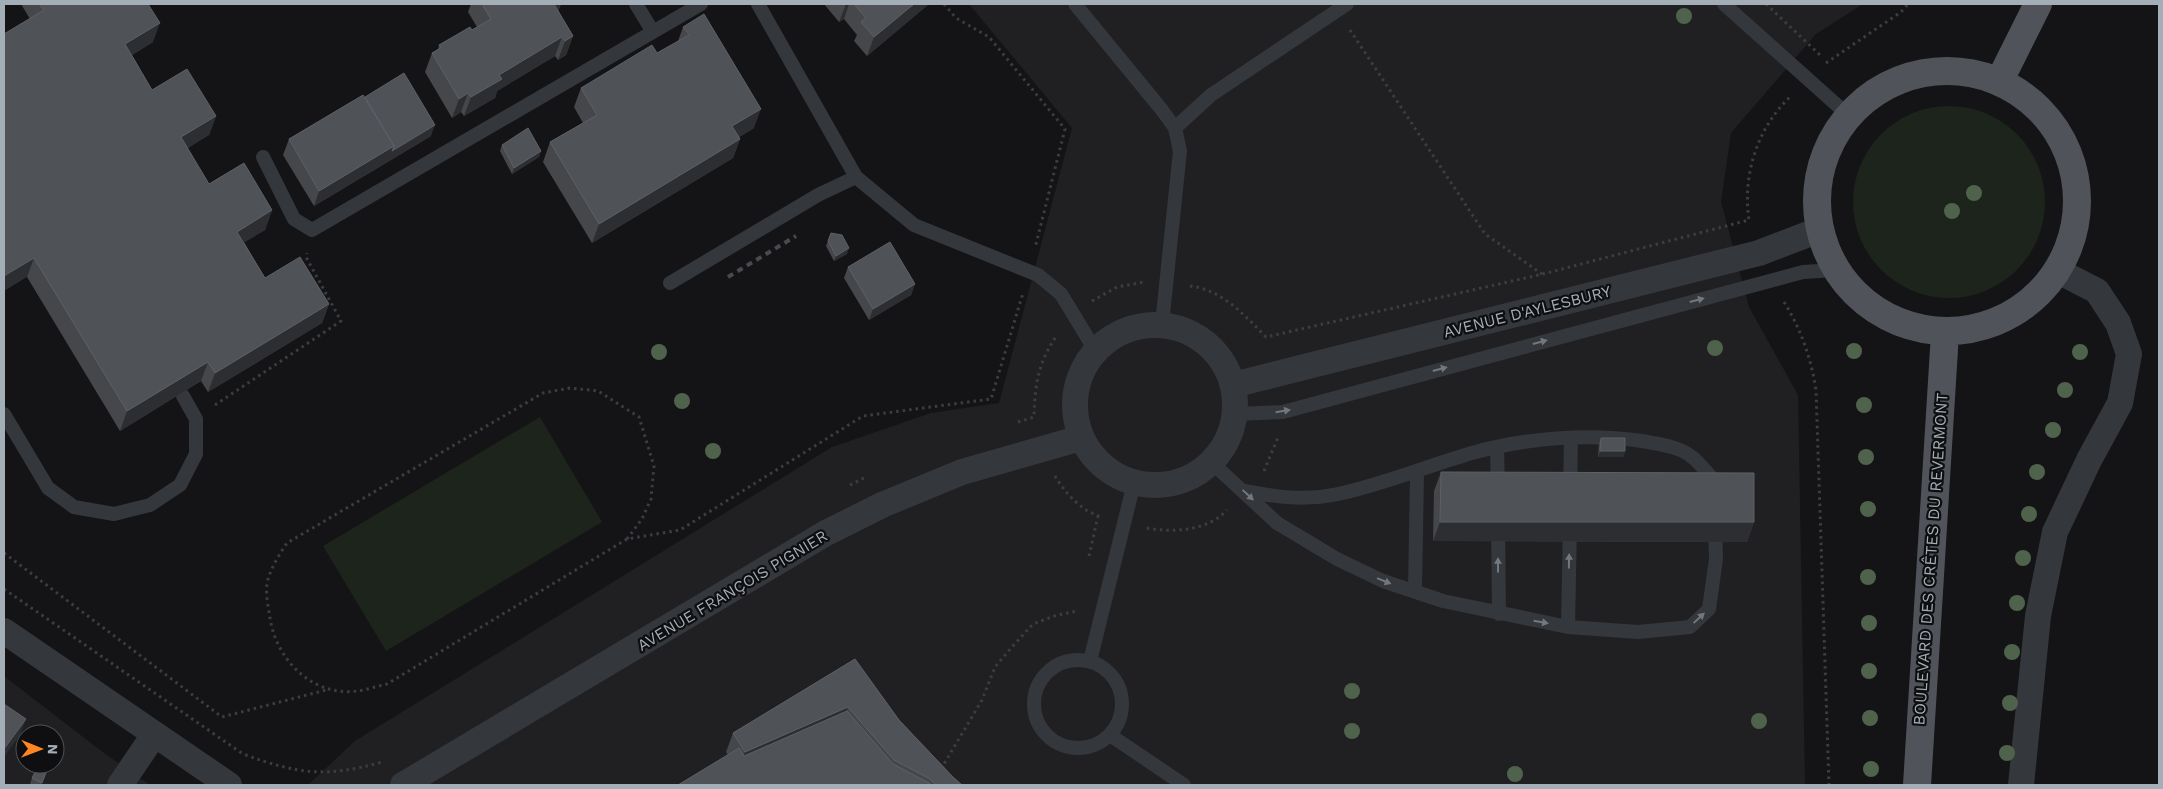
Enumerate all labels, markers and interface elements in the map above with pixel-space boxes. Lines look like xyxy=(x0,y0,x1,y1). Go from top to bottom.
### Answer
street label: AVENUE D'AYLESBURY xyxy=(1441,281,1613,342)
one-way arrow xyxy=(1689,296,1705,304)
one-way arrow xyxy=(1532,338,1548,346)
one-way arrow xyxy=(1433,365,1448,373)
street label: BOULEVARD DES CRÊTES DU REVERMONT xyxy=(1909,392,1952,726)
one-way arrow xyxy=(1276,406,1292,414)
one-way arrow xyxy=(1241,489,1253,501)
street label: AVENUE FRANÇOIS PIGNIER xyxy=(634,526,831,655)
one-way arrow xyxy=(1565,553,1573,569)
one-way arrow xyxy=(1494,557,1502,573)
one-way arrow xyxy=(1377,577,1391,585)
one-way arrow xyxy=(1693,612,1705,624)
one-way arrow xyxy=(1533,618,1548,626)
north arrow xyxy=(15,724,65,774)
text: N xyxy=(45,744,61,755)

